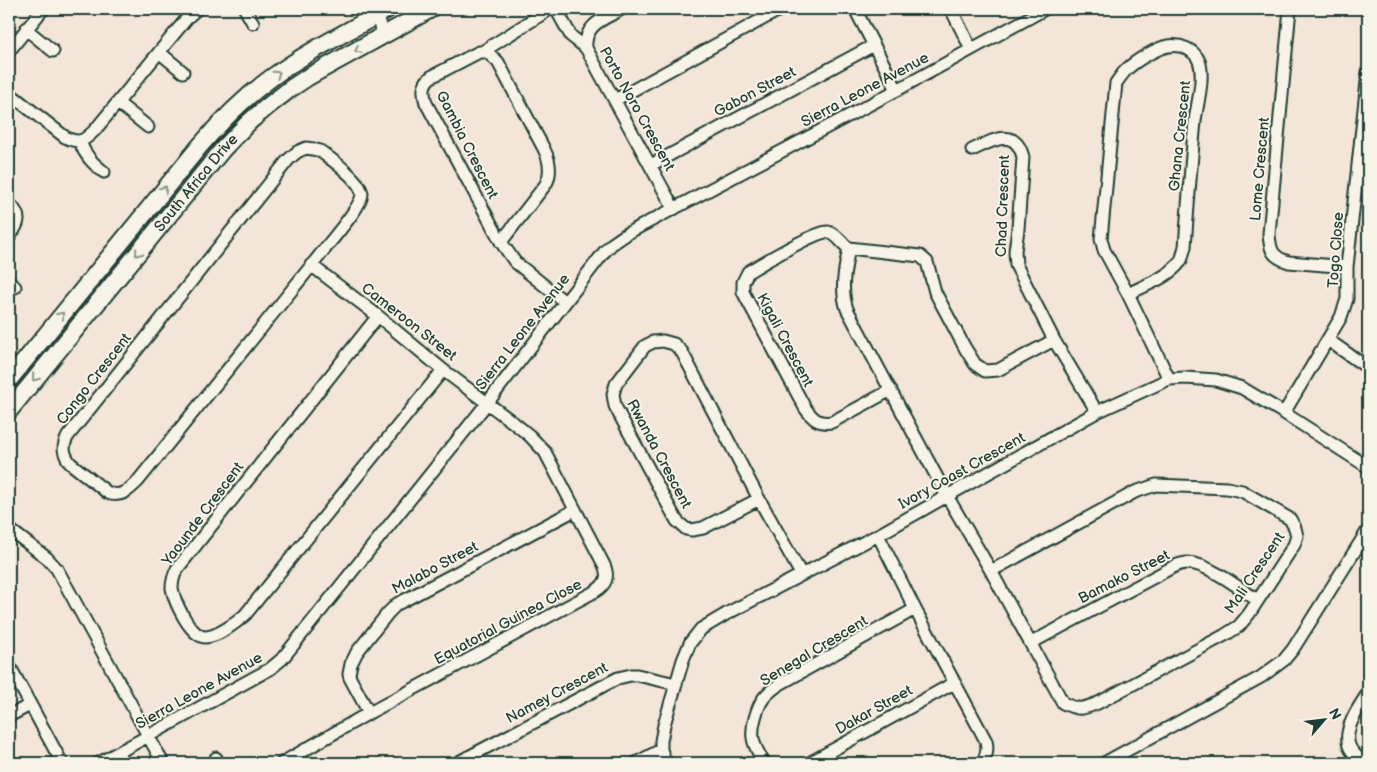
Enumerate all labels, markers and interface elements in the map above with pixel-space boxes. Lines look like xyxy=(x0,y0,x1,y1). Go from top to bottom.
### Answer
one-way arrow xyxy=(354,43,363,53)
street label: Porto Noro Crescent xyxy=(595,44,679,175)
street label: Sierra Leone Avenue xyxy=(798,48,932,132)
street label: Gabon Street xyxy=(711,62,800,122)
one-way arrow xyxy=(271,71,281,80)
street label: Ghana Crescent xyxy=(1165,79,1195,192)
street label: Gambia Crescent xyxy=(432,88,503,203)
street label: Lome Crescent xyxy=(1246,116,1274,222)
street label: South Africa Drive xyxy=(150,130,242,236)
street label: Chad Crescent xyxy=(992,154,1014,257)
one-way arrow xyxy=(158,186,167,195)
street label: Togo Close xyxy=(1324,211,1348,289)
one-way arrow xyxy=(135,247,144,256)
street label: Sierra Leone Avenue xyxy=(472,270,574,394)
street label: Cameroon Street xyxy=(357,279,461,365)
street label: Kigali Crescent xyxy=(752,290,818,390)
one-way arrow xyxy=(56,312,64,321)
street label: Congo Crescent xyxy=(52,329,136,429)
one-way arrow xyxy=(32,373,41,382)
street label: Rwanda Crescent xyxy=(622,396,696,512)
street label: Ivory Coast Crescent xyxy=(895,428,1029,514)
street label: Yaounde Crescent xyxy=(157,458,248,570)
street label: Mali Crescent xyxy=(1221,528,1289,617)
street label: Malabo Street xyxy=(389,537,482,599)
street label: Bamako Street xyxy=(1075,546,1173,608)
street label: Equatorial Guinea Close xyxy=(431,575,585,669)
street label: Senegal Crescent xyxy=(757,611,871,691)
street label: Sierra Leone Avenue xyxy=(132,648,266,734)
street label: Namey Crescent xyxy=(503,658,612,728)
street label: Dakar Street xyxy=(832,681,916,739)
north arrow xyxy=(1300,694,1350,744)
text: N xyxy=(1325,705,1345,723)

